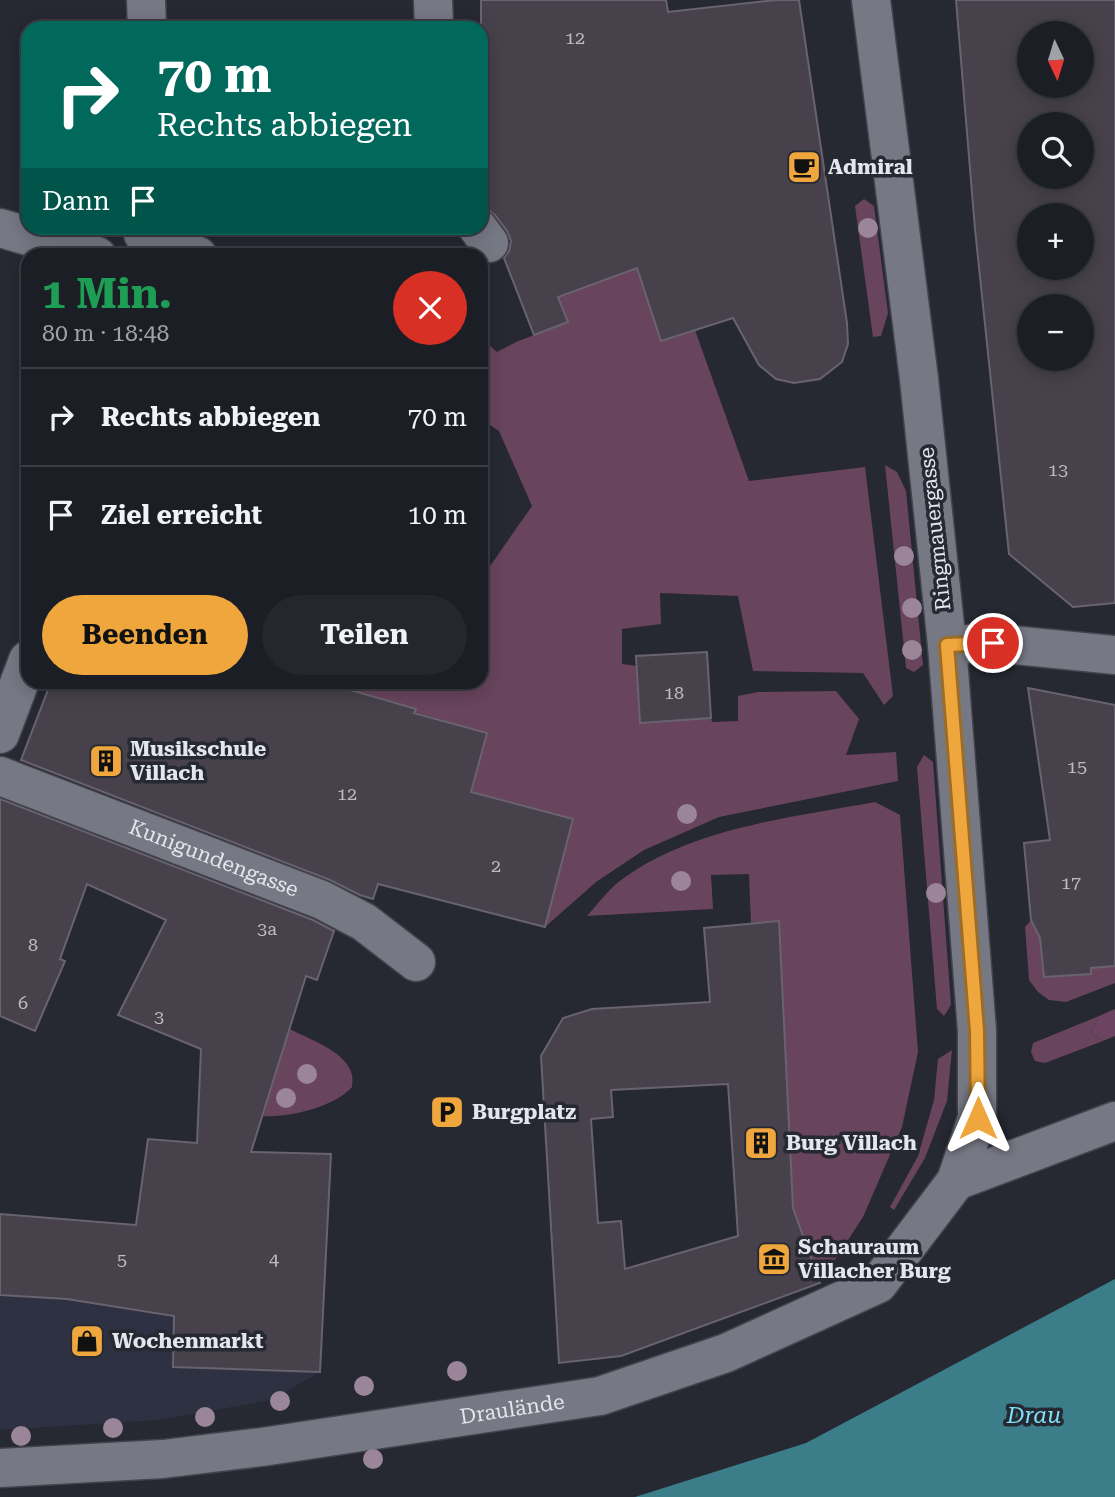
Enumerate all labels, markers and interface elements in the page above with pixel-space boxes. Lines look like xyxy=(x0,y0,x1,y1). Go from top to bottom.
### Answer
north arrow xyxy=(1017,21,1094,98)
map controls xyxy=(1017,21,1094,371)
house number: 12 xyxy=(565,27,585,48)
text: 70 m xyxy=(157,47,272,104)
icon: right xyxy=(42,49,133,140)
text: Rechts abbiegen xyxy=(157,106,412,144)
button: search xyxy=(1017,112,1094,189)
cafe icon: Admiral xyxy=(785,148,823,186)
place label: Admiral xyxy=(828,155,913,179)
icon: arrive xyxy=(124,182,162,220)
text: Dann xyxy=(42,186,110,216)
button: + xyxy=(1017,203,1094,280)
text: 1 Min. xyxy=(42,269,172,318)
button: close xyxy=(393,271,467,345)
button: − xyxy=(1017,294,1094,371)
text: 80 m · 18:48 xyxy=(42,320,169,347)
icon: right xyxy=(42,398,80,436)
text: Rechts abbiegen xyxy=(101,402,320,432)
text: 70 m xyxy=(408,402,467,432)
street label: Ringmauergasse xyxy=(914,446,956,612)
house number: 13 xyxy=(1048,459,1068,480)
icon: arrive xyxy=(42,496,80,534)
text: Ziel erreicht xyxy=(101,500,262,530)
text: 10 m xyxy=(408,500,467,530)
button: Beenden xyxy=(42,595,248,675)
button: Teilen xyxy=(262,595,467,675)
pin xyxy=(963,613,1023,673)
icon: arrive xyxy=(974,624,1012,662)
house number: 18 xyxy=(664,682,684,703)
place label: Musikschule Villach xyxy=(130,737,266,785)
building icon: Musikschule Villach xyxy=(87,742,125,780)
house number: 15 xyxy=(1067,756,1087,777)
house number: 12 xyxy=(337,783,357,804)
street label: Kunigundengasse xyxy=(126,815,302,902)
house number: 2 xyxy=(491,855,501,876)
house number: 17 xyxy=(1061,872,1081,893)
house number: 3a xyxy=(257,918,277,939)
house number: 8 xyxy=(28,934,38,955)
house number: 6 xyxy=(18,992,28,1013)
house number: 3 xyxy=(154,1006,164,1027)
position arrow xyxy=(941,1081,1015,1155)
parking icon: Burgplatz xyxy=(428,1093,466,1131)
place label: Burgplatz xyxy=(472,1100,576,1124)
building icon: Burg Villach xyxy=(742,1124,780,1162)
place label: Burg Villach xyxy=(786,1131,917,1155)
place label: Schauraum Villacher Burg xyxy=(798,1235,951,1283)
museum icon: Schauraum Villacher Burg xyxy=(755,1240,793,1278)
house number: 4 xyxy=(269,1248,279,1269)
house number: 5 xyxy=(117,1249,127,1270)
shop icon: Wochenmarkt xyxy=(68,1322,106,1360)
place label: Wochenmarkt xyxy=(112,1329,264,1353)
street label: Draulände xyxy=(458,1390,566,1429)
water label: Drau xyxy=(1006,1402,1061,1429)

